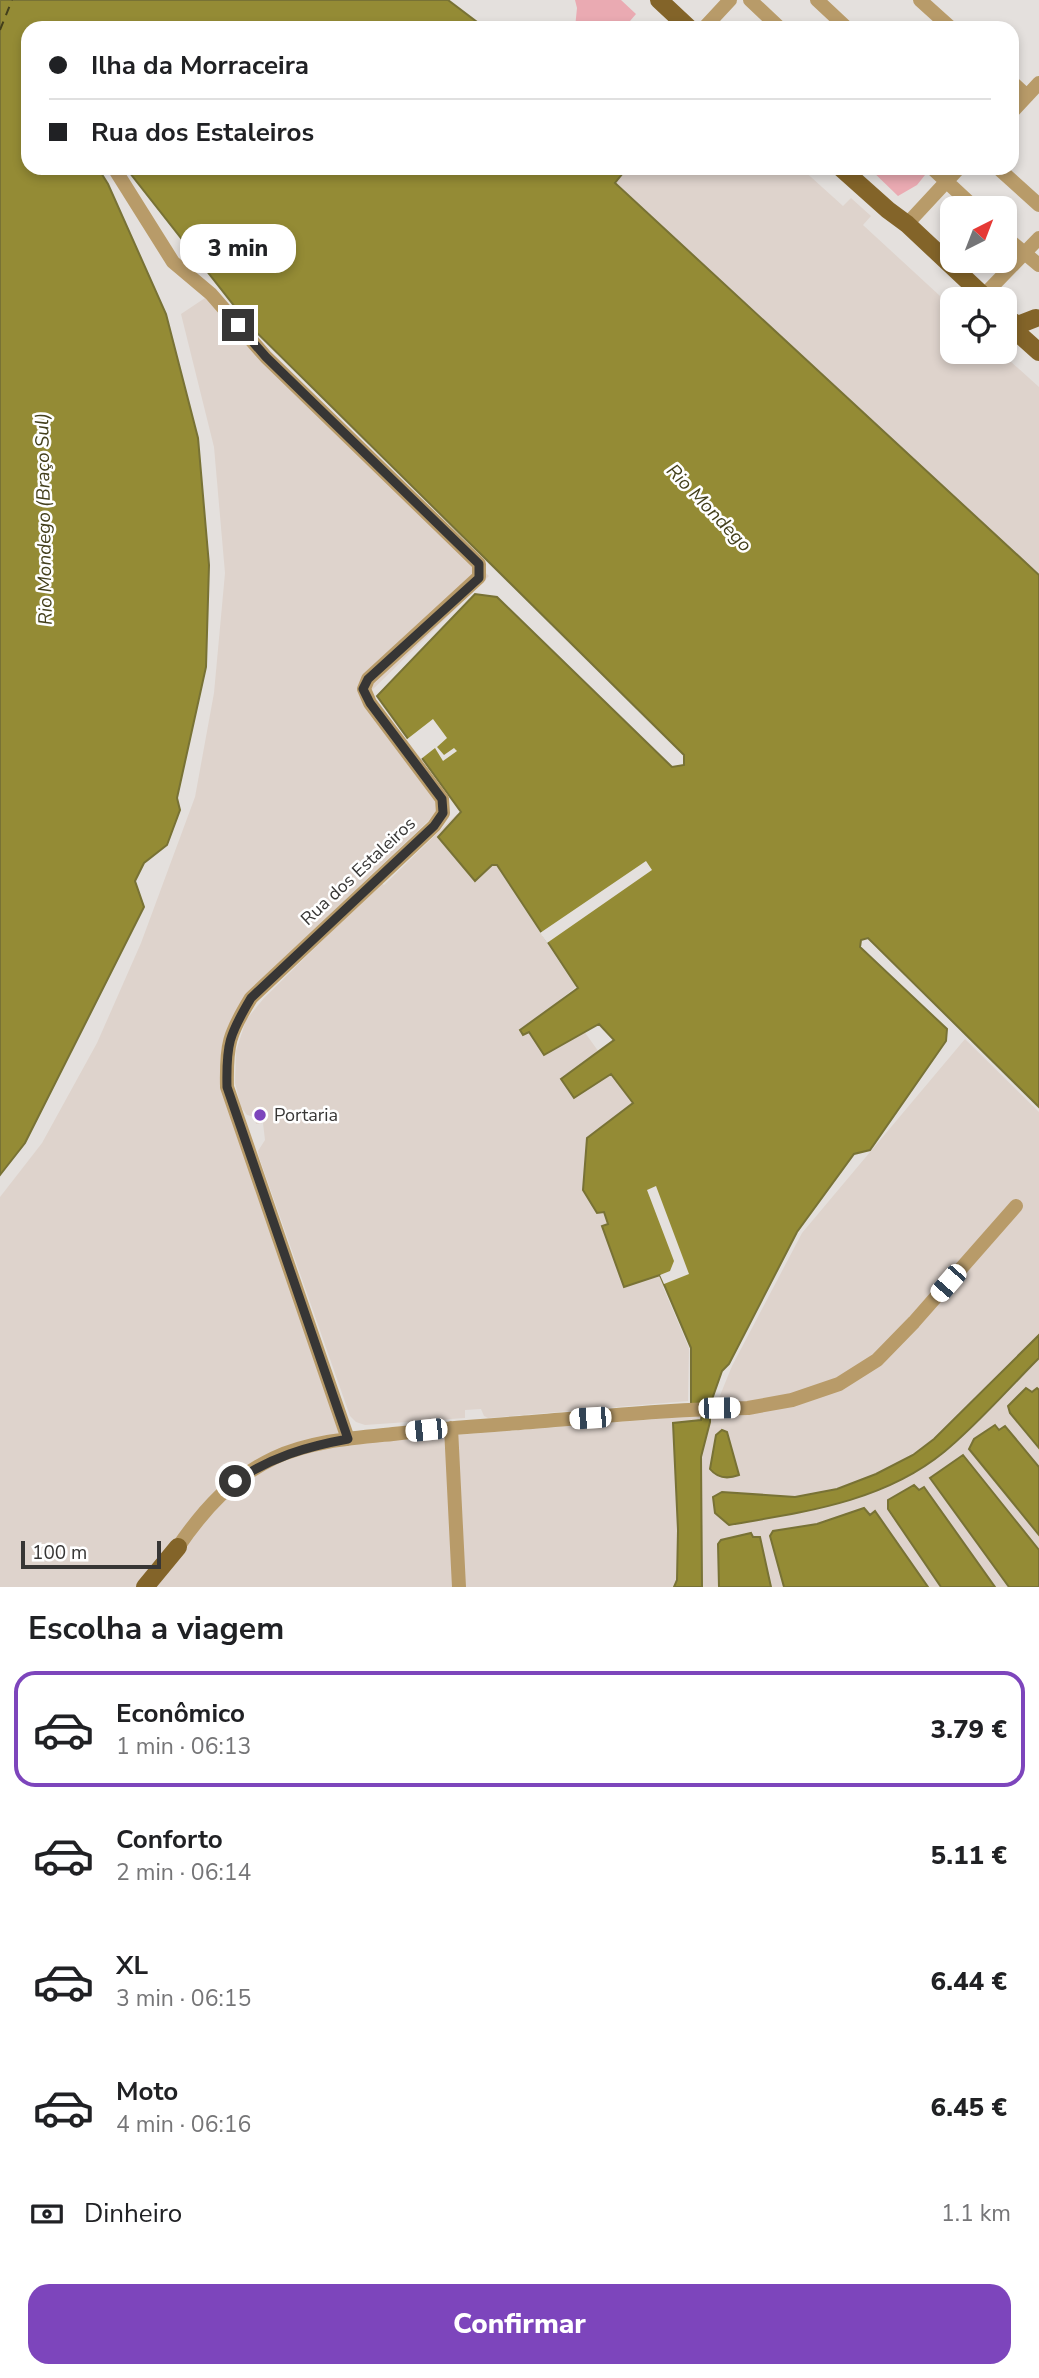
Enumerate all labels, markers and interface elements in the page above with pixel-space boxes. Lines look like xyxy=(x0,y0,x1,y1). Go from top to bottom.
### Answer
text: Ilha da Morraceira xyxy=(91,48,309,83)
text: Rua dos Estaleiros xyxy=(91,115,314,150)
north arrow xyxy=(940,196,1017,273)
map controls xyxy=(940,196,1017,364)
callout: 3 min xyxy=(180,224,296,272)
text: 3 min xyxy=(208,233,268,264)
button: locate xyxy=(940,287,1017,364)
route end xyxy=(222,309,254,341)
water label: Rio Mondego (Braço Sul) xyxy=(29,413,59,625)
water label: Rio Mondego xyxy=(660,458,758,558)
street label: Rua dos Estaleiros xyxy=(295,811,421,931)
place label: Portaria xyxy=(274,1103,338,1127)
marker: Portaria xyxy=(252,1107,268,1123)
car xyxy=(927,1260,970,1306)
car xyxy=(698,1397,741,1419)
car xyxy=(569,1406,612,1430)
car xyxy=(405,1417,448,1443)
route start xyxy=(219,1465,251,1497)
scale bar xyxy=(21,1538,161,1570)
text: 100 m xyxy=(32,1540,87,1566)
text: Escolha a viagem xyxy=(28,1607,284,1650)
text: Econômico xyxy=(116,1696,245,1731)
icon: car xyxy=(32,1698,95,1761)
text: 3.79 € xyxy=(931,1712,1007,1747)
text: 1 min · 06:13 xyxy=(116,1731,251,1762)
text: Conforto xyxy=(116,1822,223,1857)
icon: car xyxy=(32,1824,95,1887)
text: 5.11 € xyxy=(931,1838,1007,1873)
text: 2 min · 06:14 xyxy=(116,1857,251,1888)
text: XL xyxy=(116,1948,148,1983)
icon: car xyxy=(32,1950,95,2013)
text: 6.44 € xyxy=(931,1964,1007,1999)
text: 3 min · 06:15 xyxy=(116,1983,251,2014)
text: Moto xyxy=(116,2074,178,2109)
icon: car xyxy=(32,2076,95,2139)
text: 6.45 € xyxy=(931,2090,1007,2125)
text: 4 min · 06:16 xyxy=(116,2109,251,2140)
icon: cash xyxy=(28,2195,66,2233)
text: Dinheiro xyxy=(84,2196,182,2231)
text: 1.1 km xyxy=(941,2198,1011,2229)
button: Confirmar xyxy=(28,2284,1011,2364)

